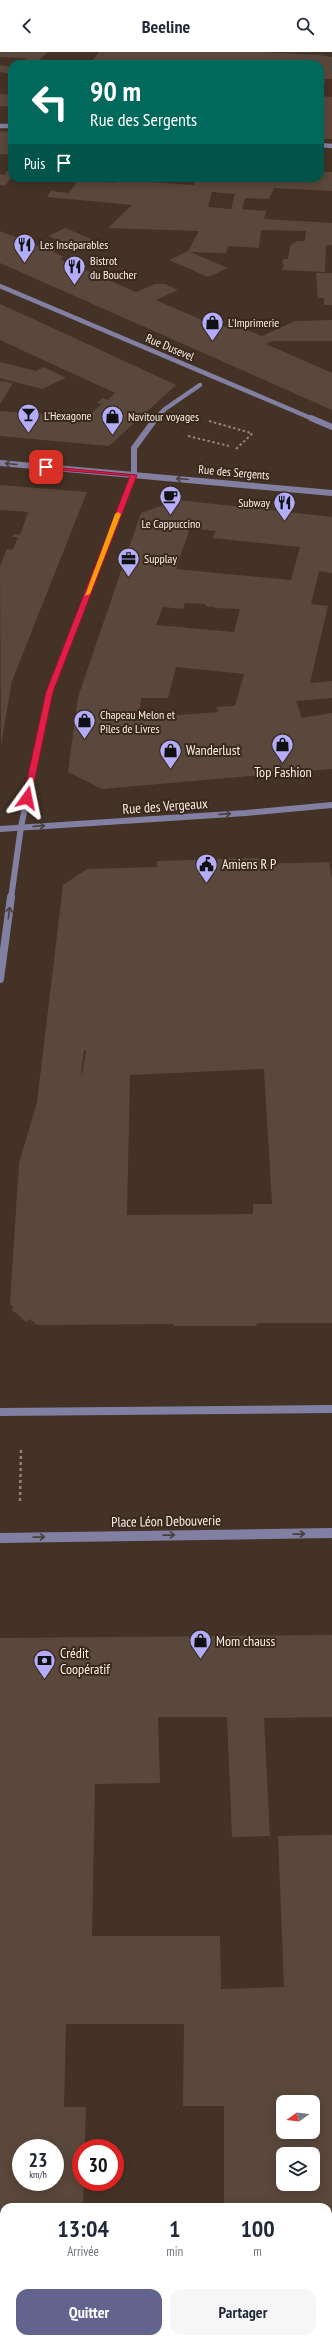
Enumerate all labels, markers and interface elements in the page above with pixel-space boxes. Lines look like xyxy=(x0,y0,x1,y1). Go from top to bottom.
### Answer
icon: back xyxy=(16,15,38,37)
text: Beeline xyxy=(142,15,190,38)
icon: search xyxy=(294,15,316,37)
text: 90 m xyxy=(90,72,141,109)
icon: left xyxy=(24,76,76,128)
text: Rue des Sergents xyxy=(90,108,197,131)
icon: arrive xyxy=(53,152,75,174)
text: Puis xyxy=(24,154,45,173)
restaurant icon: Les Inséparables xyxy=(11,231,37,264)
place label: Les Inséparables xyxy=(40,237,108,252)
place label: Bistrot du Boucher xyxy=(90,253,138,282)
restaurant icon: Bistrot du Boucher xyxy=(62,254,88,287)
shop icon: L'Imprimerie xyxy=(199,309,225,342)
place label: L'Imprimerie xyxy=(228,315,279,330)
street label: Rue Dusevel xyxy=(144,330,197,364)
bar icon: L'Hexagone xyxy=(16,402,42,435)
shop icon: Navitour voyages xyxy=(100,403,126,436)
place label: L'Hexagone xyxy=(44,408,91,423)
place label: Navitour voyages xyxy=(128,409,199,424)
pin xyxy=(29,450,63,484)
icon: arrive xyxy=(35,456,57,478)
one-way arrow xyxy=(5,461,18,468)
street label: Rue des Sergents xyxy=(198,461,270,483)
one-way arrow xyxy=(176,475,189,482)
cafe icon: Le Cappuccino xyxy=(158,483,184,516)
restaurant icon: Subway xyxy=(272,489,298,522)
place label: Subway xyxy=(238,495,270,510)
place label: Le Cappuccino xyxy=(141,516,201,531)
office icon: Supplay xyxy=(116,545,142,578)
place label: Supplay xyxy=(144,551,177,566)
place label: Chapeau Melon et Piles de Livres xyxy=(100,707,176,736)
shop icon: Chapeau Melon et Piles de Livres xyxy=(71,708,97,741)
shop icon: Top Fashion xyxy=(270,731,296,764)
shop icon: Wanderlust xyxy=(157,737,183,770)
place label: Wanderlust xyxy=(186,741,240,759)
place label: Top Fashion xyxy=(254,763,312,781)
position arrow xyxy=(6,777,48,819)
street label: Rue des Vergeaux xyxy=(122,794,208,818)
one-way arrow xyxy=(218,811,231,818)
one-way arrow xyxy=(32,822,45,830)
public building icon: Amiens R P xyxy=(193,851,219,884)
place label: Amiens R P xyxy=(222,855,276,873)
one-way arrow xyxy=(5,907,13,920)
street label: Place Léon Debouverie xyxy=(111,1511,221,1531)
one-way arrow xyxy=(292,1530,305,1538)
one-way arrow xyxy=(162,1531,175,1539)
one-way arrow xyxy=(32,1533,45,1541)
shop icon: Mom chauss xyxy=(187,1628,213,1661)
place label: Mom chauss xyxy=(216,1632,276,1650)
place label: Crédit Coopératif xyxy=(60,1644,110,1678)
bank icon: Crédit Coopératif xyxy=(32,1648,58,1681)
north arrow xyxy=(276,2095,320,2139)
map controls xyxy=(276,2095,320,2191)
speed limit sign: 30 xyxy=(72,2139,124,2191)
text: 23 xyxy=(28,2147,48,2173)
button: layers xyxy=(276,2147,320,2191)
text: km/h xyxy=(29,2168,47,2181)
text: 13:04 xyxy=(57,2213,109,2244)
text: 1 xyxy=(169,2213,180,2244)
text: 100 xyxy=(240,2213,275,2244)
text: Arrivée xyxy=(67,2243,99,2260)
text: min xyxy=(166,2243,183,2260)
text: m xyxy=(253,2243,262,2260)
button: Quitter xyxy=(16,2289,162,2335)
button: Partager xyxy=(170,2289,316,2335)

